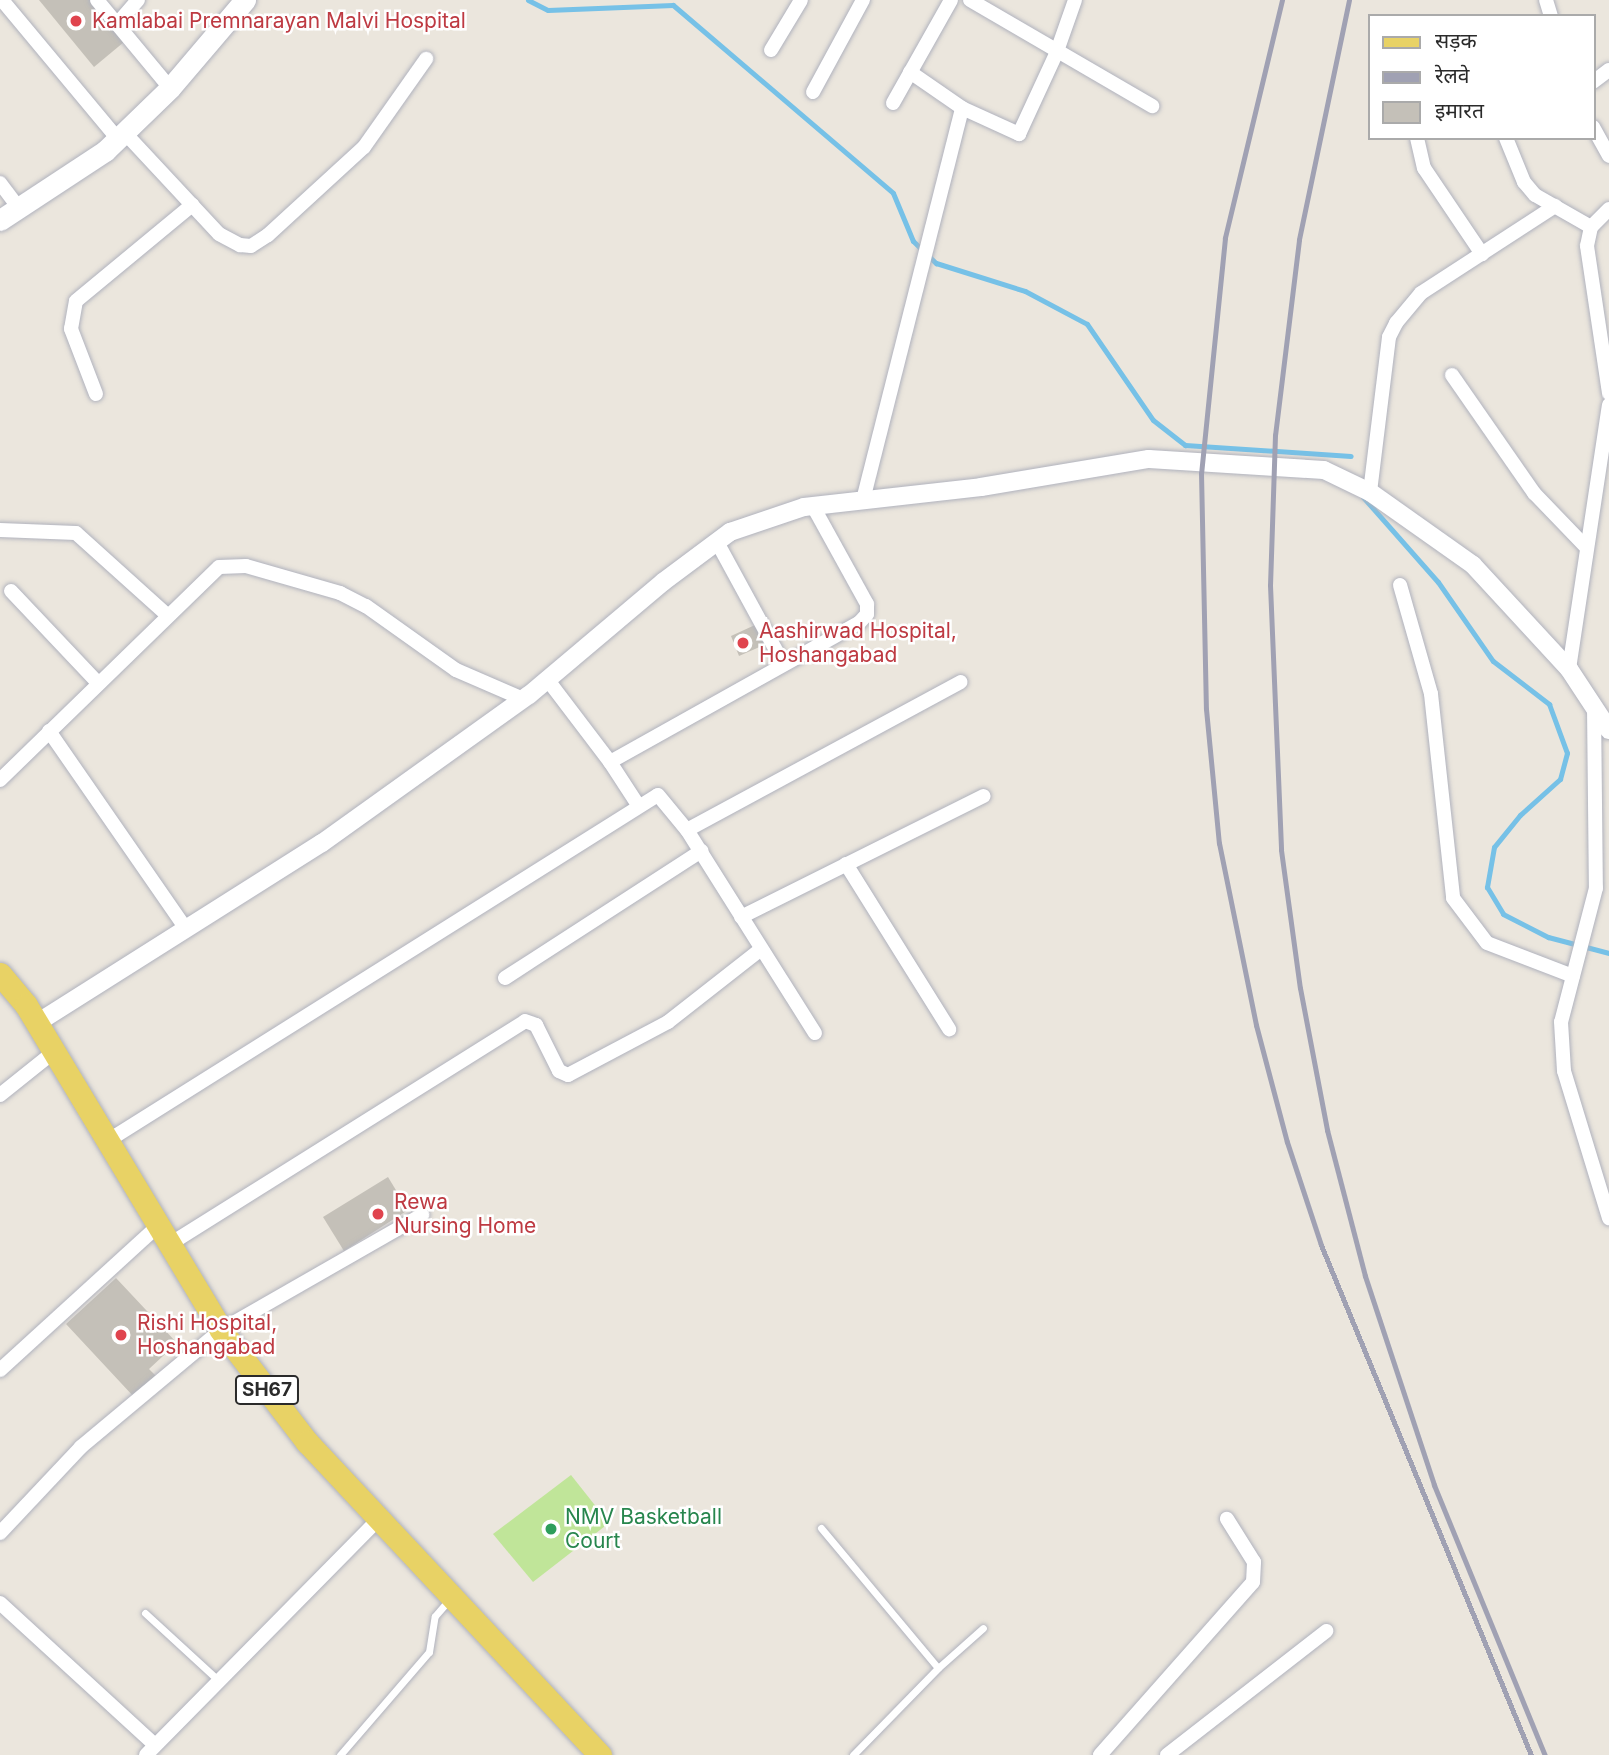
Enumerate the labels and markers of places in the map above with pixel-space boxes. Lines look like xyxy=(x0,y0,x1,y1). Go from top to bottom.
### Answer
place label: Kamlabai Premnarayan Malvi Hospital xyxy=(92,8,466,34)
marker: Kamlabai Premnarayan Malvi Hospital xyxy=(66,11,86,31)
place label: Aashirwad Hospital, Hoshangabad xyxy=(759,618,957,668)
marker: Aashirwad Hospital, Hoshangabad xyxy=(733,633,753,653)
place label: Rewa Nursing Home xyxy=(394,1189,536,1239)
marker: Rewa Nursing Home xyxy=(368,1204,388,1224)
place label: Rishi Hospital, Hoshangabad xyxy=(137,1310,277,1360)
marker: Rishi Hospital, Hoshangabad xyxy=(111,1325,131,1345)
place label: NMV Basketball Court xyxy=(565,1504,722,1554)
marker: NMV Basketball Court xyxy=(543,1521,559,1537)

